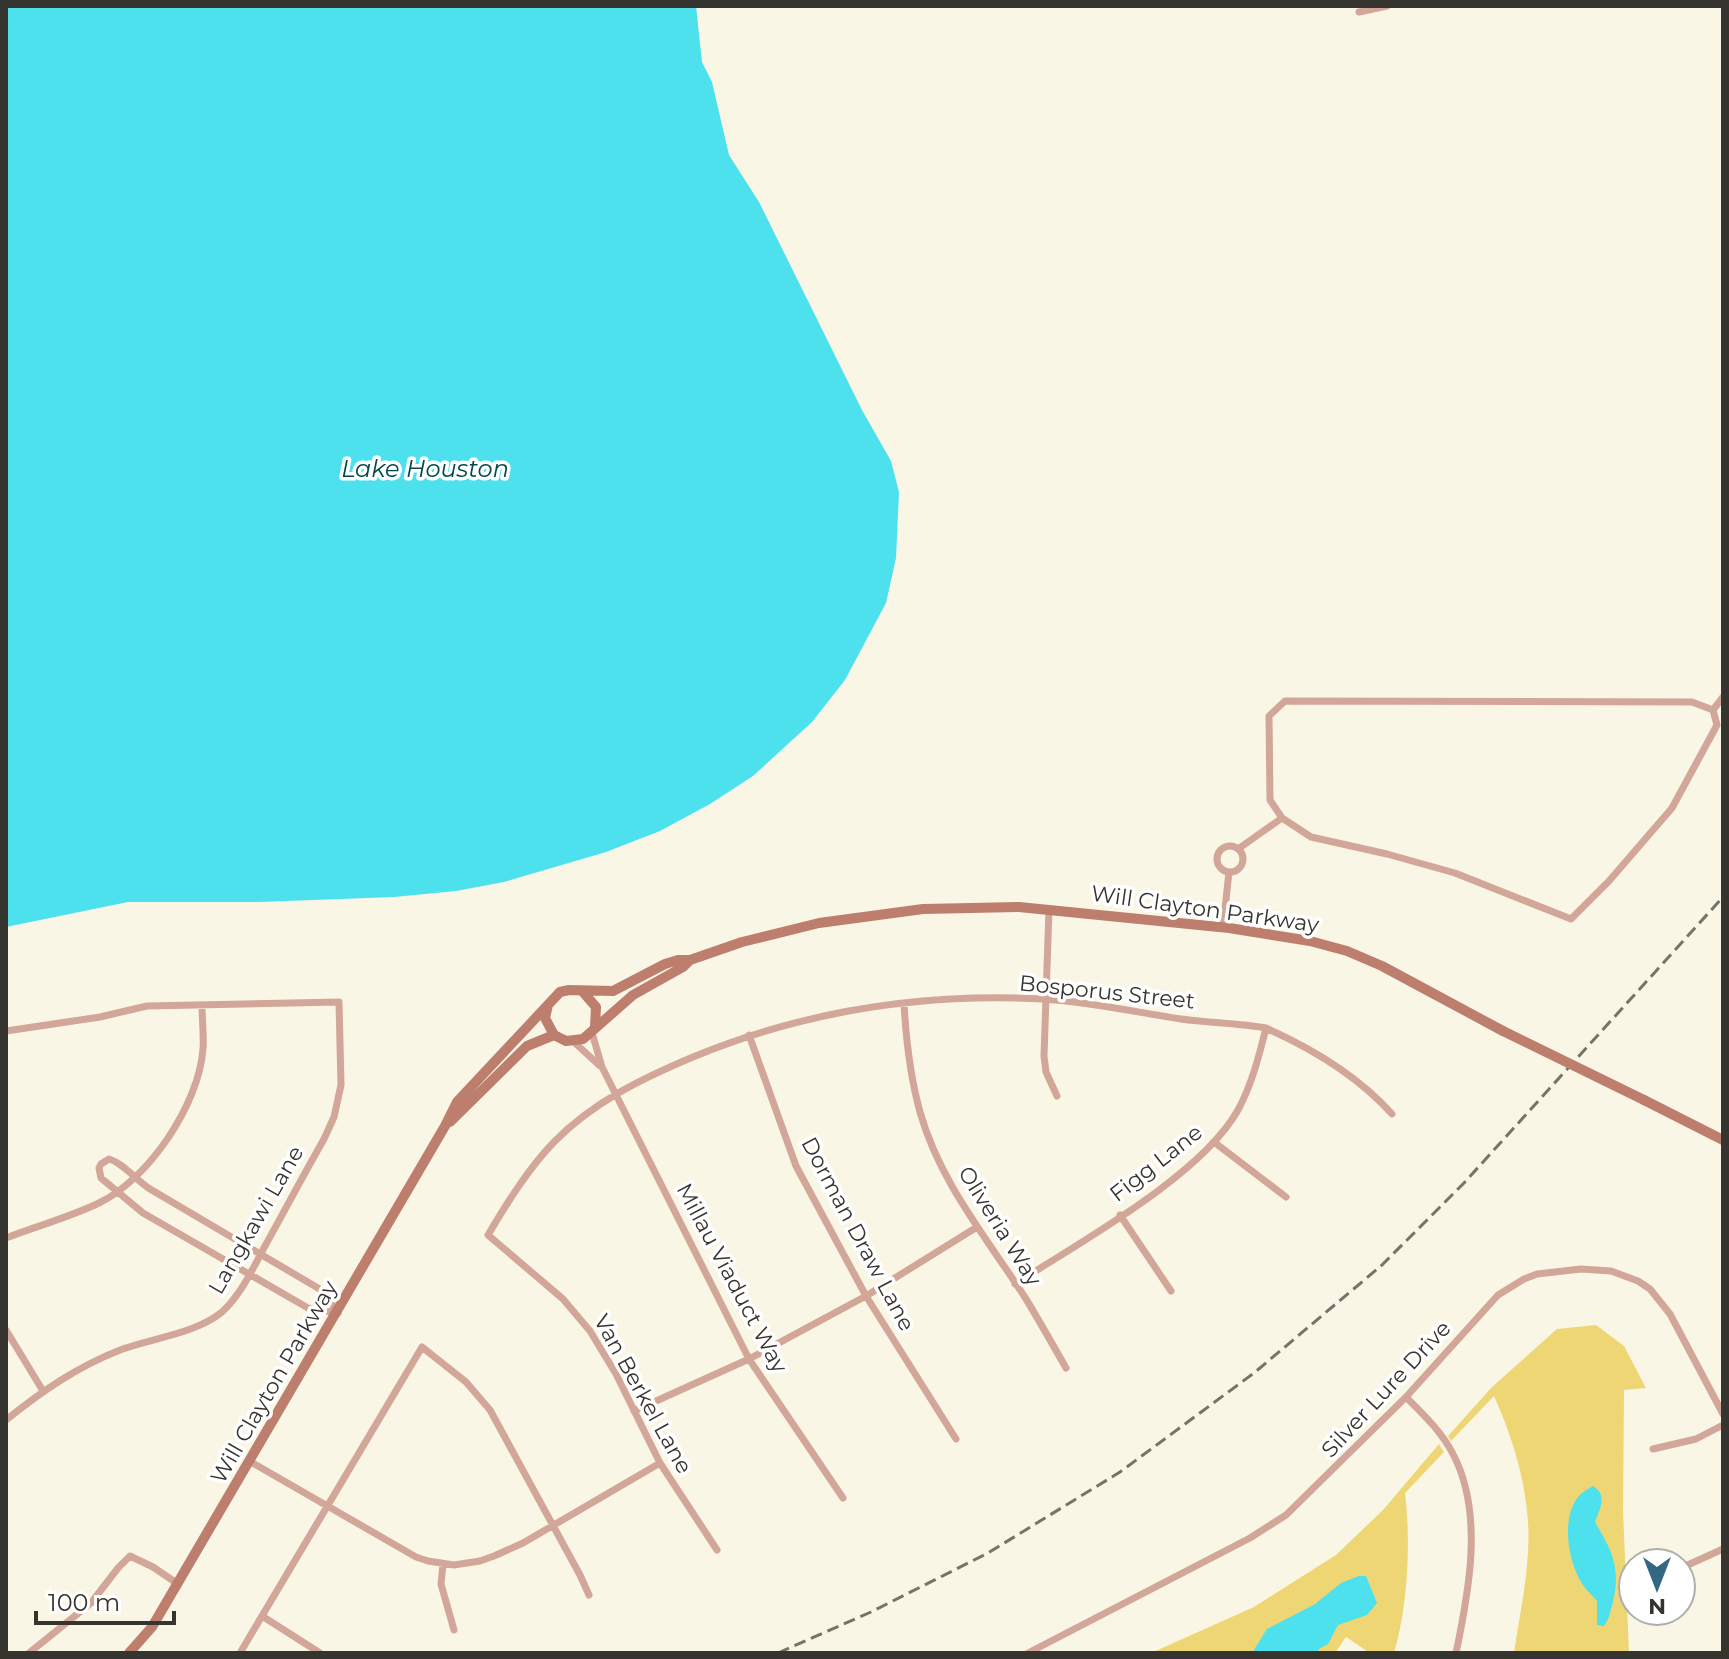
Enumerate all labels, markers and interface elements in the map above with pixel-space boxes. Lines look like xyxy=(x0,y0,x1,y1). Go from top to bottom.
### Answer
water label: Lake Houston xyxy=(341,454,509,483)
street label: Will Clayton Parkway xyxy=(1089,880,1321,938)
street label: Bosporus Street xyxy=(1018,969,1196,1015)
street label: Figg Lane xyxy=(1104,1119,1208,1207)
street label: Dorman Draw Lane xyxy=(795,1132,921,1336)
street label: Langkawi Lane xyxy=(203,1141,309,1299)
street label: Oliveria Way xyxy=(952,1161,1048,1291)
street label: Millau Viaduct Way xyxy=(671,1179,793,1377)
street label: Will Clayton Parkway xyxy=(205,1276,343,1488)
street label: Van Berkel Lane xyxy=(588,1310,698,1478)
street label: Silver Lure Drive xyxy=(1316,1315,1456,1463)
north arrow xyxy=(1617,1547,1697,1627)
scale bar xyxy=(36,1575,174,1625)
text: 100 m xyxy=(48,1588,120,1617)
text: N xyxy=(1648,1593,1666,1620)

